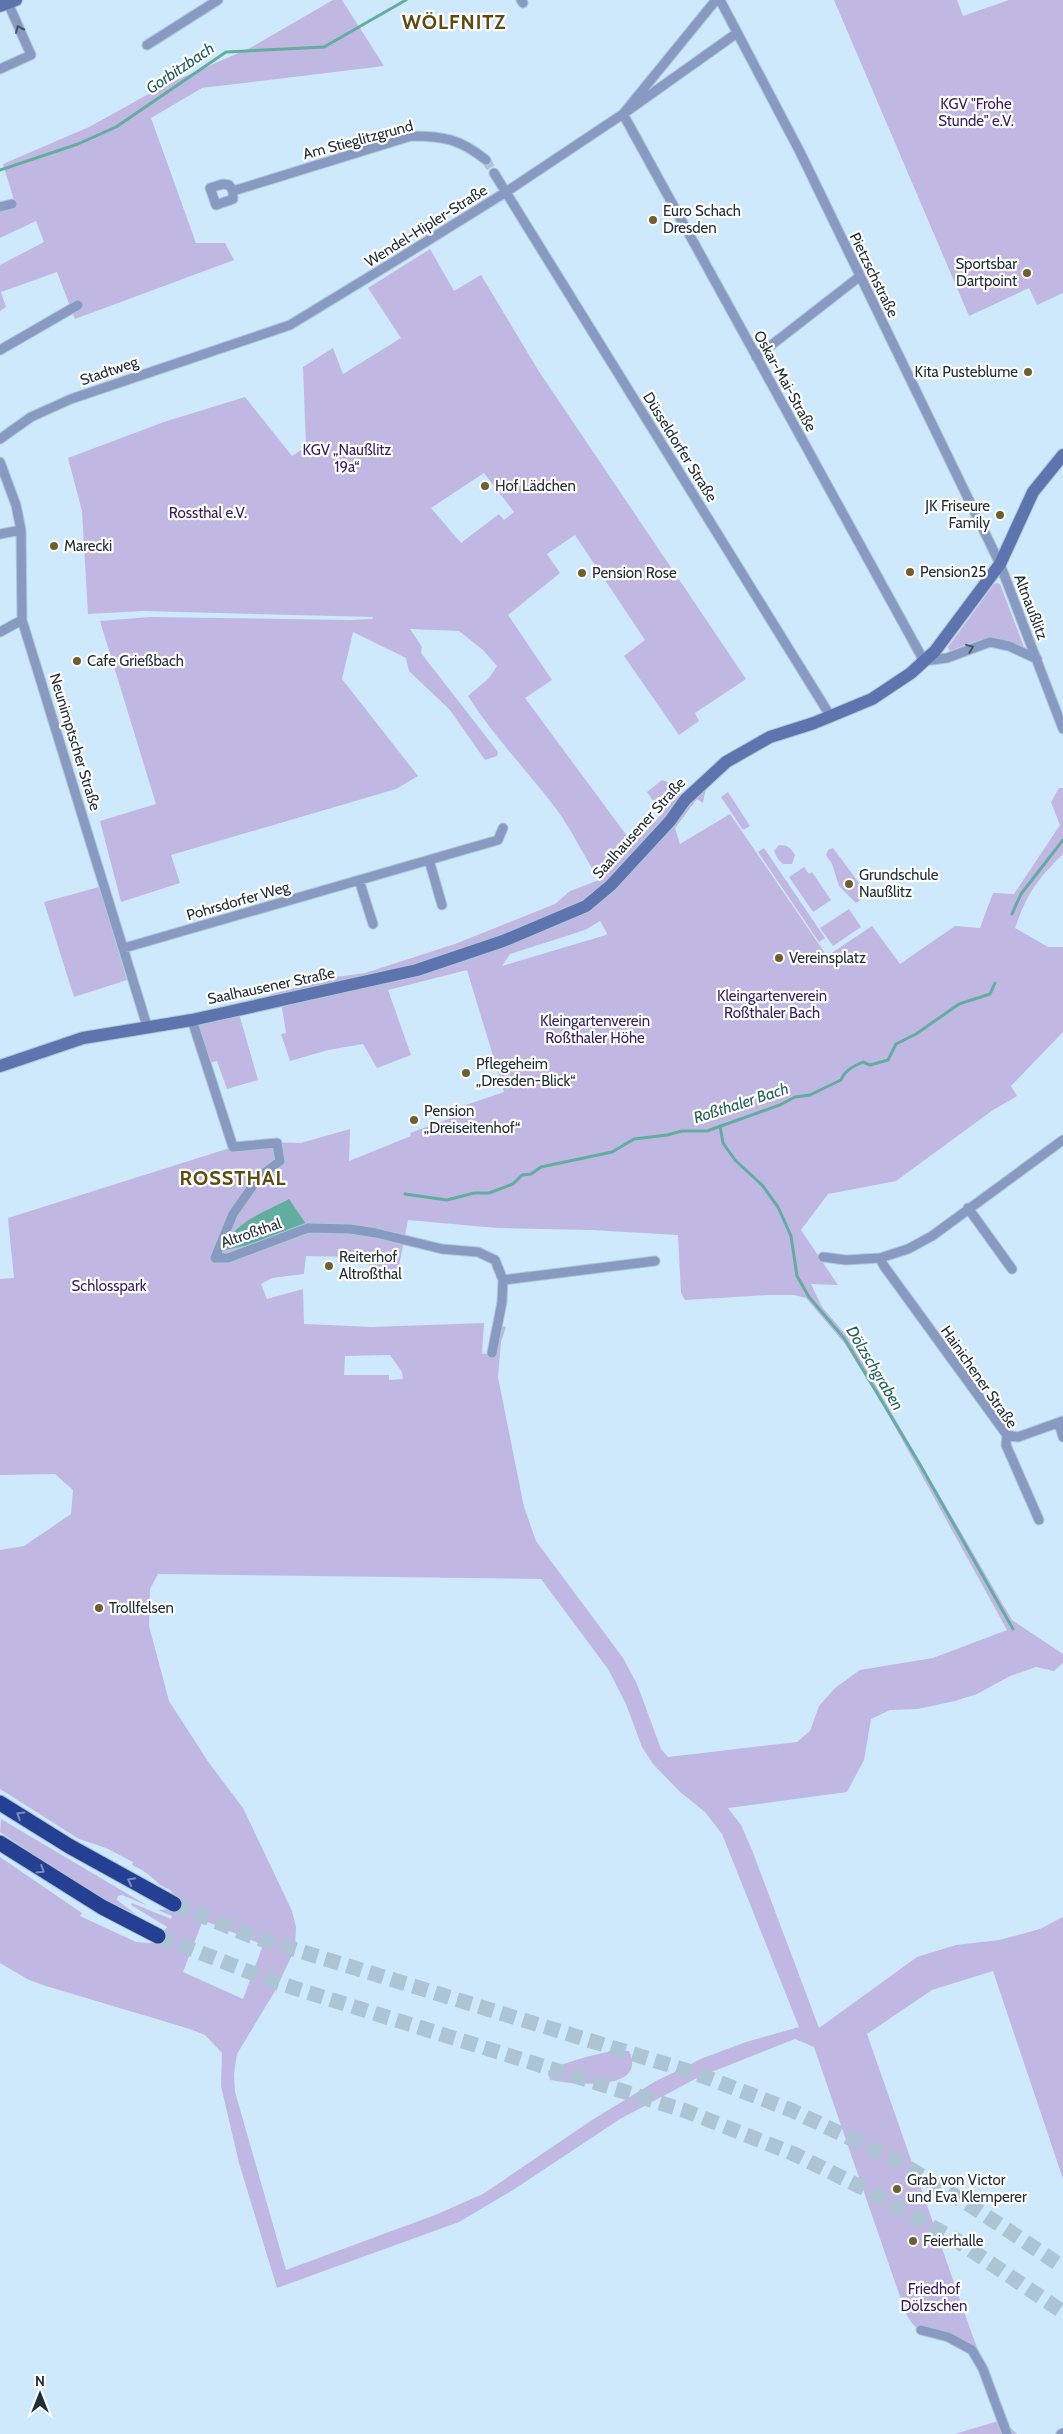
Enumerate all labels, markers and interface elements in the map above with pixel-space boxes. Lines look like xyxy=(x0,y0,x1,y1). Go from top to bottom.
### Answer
district label: WÖLFNITZ xyxy=(402,10,506,34)
one-way arrow xyxy=(15,25,26,34)
water label: Gorbitzbach xyxy=(142,38,218,98)
park label: KGV "Frohe Stunde" e.V. xyxy=(938,95,1014,130)
street label: Am Stieglitzgrund xyxy=(301,117,415,163)
street label: Wendel-Hipler-Straße xyxy=(361,181,491,271)
place label: Euro Schach Dresden xyxy=(663,202,741,237)
marker: Euro Schach Dresden xyxy=(647,214,659,226)
street label: Pietzschstraße xyxy=(846,230,902,321)
place label: Sportsbar Dartpoint xyxy=(955,255,1017,290)
marker: Sportsbar Dartpoint xyxy=(1021,267,1033,279)
street label: Oskar-Mai-Straße xyxy=(750,327,820,435)
street label: Stadtweg xyxy=(78,353,141,389)
place label: Kita Pusteblume xyxy=(915,363,1018,381)
marker: Kita Pusteblume xyxy=(1022,366,1034,378)
street label: Düsseldorfer Straße xyxy=(639,389,721,505)
park label: KGV „Naußlitz 19a“ xyxy=(303,441,391,476)
place label: Hof Lädchen xyxy=(495,477,576,495)
marker: Hof Lädchen xyxy=(479,480,491,492)
place label: JK Friseure Family xyxy=(924,497,990,532)
park label: Rossthal e.V. xyxy=(169,504,247,522)
marker: JK Friseure Family xyxy=(994,509,1006,521)
place label: Marecki xyxy=(64,537,112,555)
marker: Marecki xyxy=(48,540,60,552)
place label: Pension25 xyxy=(920,563,986,581)
place label: Pension Rose xyxy=(592,564,677,582)
marker: Pension25 xyxy=(904,566,916,578)
marker: Pension Rose xyxy=(576,567,588,579)
street label: Altnaußlitz xyxy=(1010,572,1052,642)
one-way arrow xyxy=(965,644,974,654)
place label: Cafe Grießbach xyxy=(87,652,184,670)
marker: Cafe Grießbach xyxy=(71,655,83,667)
street label: Neunimptscher Straße xyxy=(46,671,105,813)
street label: Saalhausener Straße xyxy=(589,774,689,882)
place label: Grundschule Naußlitz xyxy=(859,866,939,901)
street label: Pohrsdorfer Weg xyxy=(184,878,292,924)
marker: Grundschule Naußlitz xyxy=(843,878,855,890)
place label: Vereinsplatz xyxy=(789,949,866,967)
marker: Vereinsplatz xyxy=(773,952,785,964)
street label: Saalhausener Straße xyxy=(206,964,337,1008)
park label: Kleingartenverein Roßthaler Bach xyxy=(717,987,827,1022)
park label: Kleingartenverein Roßthaler Höhe xyxy=(540,1012,650,1047)
place label: Pflegeheim „Dresden-Blick“ xyxy=(476,1055,575,1090)
marker: Pflegeheim „Dresden-Blick“ xyxy=(460,1067,472,1079)
water label: Roßthaler Bach xyxy=(691,1079,791,1127)
place label: Pension „Dreiseitenhof“ xyxy=(424,1102,520,1137)
marker: Pension „Dreiseitenhof“ xyxy=(408,1114,420,1126)
district label: ROSSTHAL xyxy=(179,1166,287,1190)
street label: Altroßthal xyxy=(218,1214,284,1252)
place label: Reiterhof Altroßthal xyxy=(339,1248,402,1283)
marker: Reiterhof Altroßthal xyxy=(323,1260,335,1272)
park label: Schlosspark xyxy=(72,1277,147,1295)
water label: Dölzschgraben xyxy=(842,1322,908,1414)
street label: Hainichener Straße xyxy=(937,1322,1021,1432)
place label: Trollfelsen xyxy=(109,1599,174,1617)
marker: Trollfelsen xyxy=(93,1602,105,1614)
one-way arrow xyxy=(16,1812,25,1822)
one-way arrow xyxy=(36,1863,45,1873)
one-way arrow xyxy=(127,1877,136,1887)
place label: Grab von Victor und Eva Klemperer xyxy=(907,2171,1027,2206)
marker: Grab von Victor und Eva Klemperer xyxy=(891,2183,903,2195)
place label: Feierhalle xyxy=(923,2232,984,2250)
marker: Feierhalle xyxy=(907,2235,919,2247)
park label: Friedhof Dölzschen xyxy=(901,2280,967,2315)
north arrow xyxy=(15,2369,65,2419)
text: N xyxy=(35,2372,45,2390)

